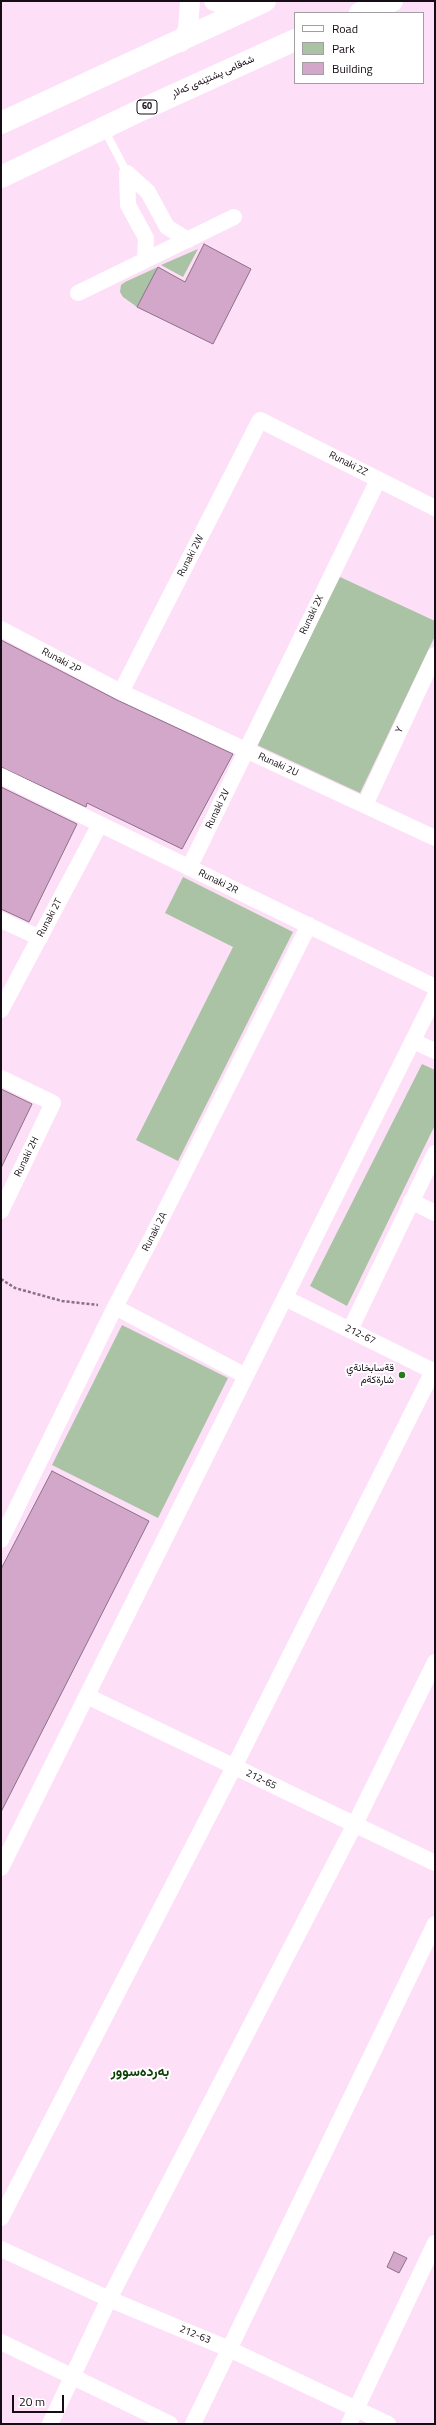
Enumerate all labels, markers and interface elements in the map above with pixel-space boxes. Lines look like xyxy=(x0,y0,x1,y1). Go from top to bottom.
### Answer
legend xyxy=(294,12,424,84)
text: Road xyxy=(332,19,358,38)
text: Park xyxy=(332,39,355,58)
street label: شەقامی پشتێنەی کەلار xyxy=(170,53,256,101)
text: Building xyxy=(332,59,373,78)
road number: 60 xyxy=(137,100,157,114)
street label: Runaki 2Z xyxy=(327,449,369,479)
street label: Runaki 2W xyxy=(175,533,207,579)
street label: Runaki 2X xyxy=(297,593,327,637)
street label: Runaki 2P xyxy=(39,646,83,676)
street label: Y xyxy=(393,725,407,735)
street label: Runaki 2U xyxy=(256,750,300,780)
street label: Runaki 2V xyxy=(203,787,233,831)
street label: Runaki 2R xyxy=(196,867,240,897)
street label: Runaki 2T xyxy=(35,897,65,939)
street label: Runaki 2H xyxy=(12,1135,42,1179)
street label: Runaki 2A xyxy=(140,1210,170,1254)
street label: 212-67 xyxy=(343,1323,377,1347)
place label: قةسابخانةي شارةكةم xyxy=(346,1363,394,1386)
marker: قةسابخانةي شارةكةم xyxy=(397,1370,407,1380)
street label: 212-65 xyxy=(244,1768,278,1792)
district label: بەردەسوور xyxy=(111,2065,169,2081)
street label: 212-63 xyxy=(178,2323,212,2347)
scale bar xyxy=(14,2387,66,2413)
text: 20 m xyxy=(19,2392,45,2411)

